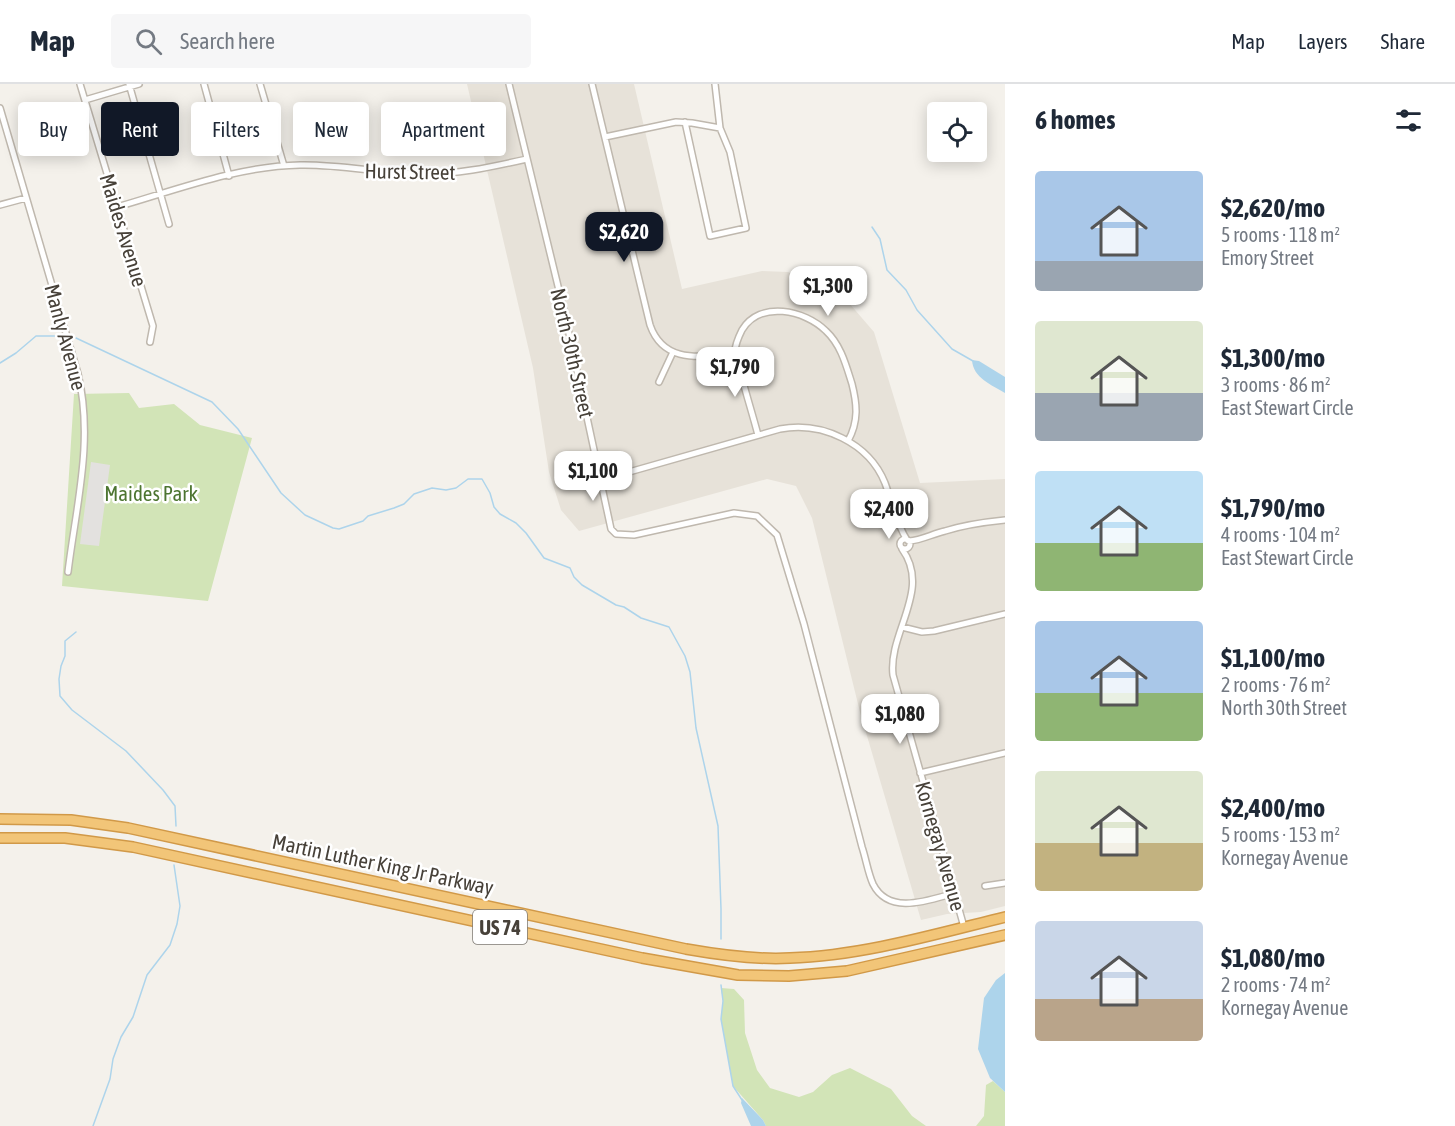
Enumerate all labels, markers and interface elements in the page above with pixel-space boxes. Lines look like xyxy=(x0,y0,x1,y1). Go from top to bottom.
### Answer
search box xyxy=(111,14,531,68)
text: Map xyxy=(30,25,75,57)
icon: search xyxy=(132,25,165,58)
text: Search here xyxy=(180,28,275,54)
text: Map xyxy=(1231,29,1265,53)
text: Layers xyxy=(1298,29,1348,53)
text: Share xyxy=(1381,29,1425,53)
chip: Buy xyxy=(18,102,89,156)
chip: Rent xyxy=(101,102,179,156)
chip: Filters xyxy=(191,102,281,156)
chip: New xyxy=(293,102,369,156)
chip: Apartment xyxy=(381,102,506,156)
map controls xyxy=(927,102,987,162)
button: locate xyxy=(927,102,987,162)
icon: filters xyxy=(1392,104,1425,137)
text: 6 homes xyxy=(1035,105,1115,135)
street label: Hurst Street xyxy=(364,158,456,184)
street label: Maides Avenue xyxy=(95,171,153,289)
text: $2,620/mo xyxy=(1221,193,1325,223)
icon: home xyxy=(1083,195,1155,267)
pin: $2,620 xyxy=(575,212,673,263)
text: $2,620 xyxy=(599,220,649,243)
text: 5 rooms · 118 m² xyxy=(1221,223,1340,246)
text: Emory Street xyxy=(1221,246,1314,269)
pin: $1,300 xyxy=(779,266,877,317)
text: $1,300 xyxy=(803,274,853,297)
street label: Manly Avenue xyxy=(40,281,92,393)
street label: North 30th Street xyxy=(546,286,600,420)
text: $1,300/mo xyxy=(1221,343,1325,373)
icon: home xyxy=(1083,345,1155,417)
pin: $1,790 xyxy=(686,347,784,398)
text: $1,790 xyxy=(710,355,760,378)
text: 3 rooms · 86 m² xyxy=(1221,373,1331,396)
text: East Stewart Circle xyxy=(1221,396,1354,419)
pin: $1,100 xyxy=(544,451,642,502)
text: $1,100 xyxy=(568,459,618,482)
park label: Maides Park xyxy=(104,481,198,505)
pin: $2,400 xyxy=(840,489,938,540)
text: $1,790/mo xyxy=(1221,493,1325,523)
icon: home xyxy=(1083,495,1155,567)
text: $2,400 xyxy=(864,497,914,520)
text: 4 rooms · 104 m² xyxy=(1221,523,1340,546)
text: East Stewart Circle xyxy=(1221,546,1354,569)
text: $1,100/mo xyxy=(1221,643,1325,673)
icon: home xyxy=(1083,645,1155,717)
text: 2 rooms · 76 m² xyxy=(1221,673,1331,696)
pin: $1,080 xyxy=(851,694,949,745)
text: North 30th Street xyxy=(1221,696,1347,719)
text: $1,080 xyxy=(875,702,925,725)
street label: Kornegay Avenue xyxy=(911,778,971,914)
text: $2,400/mo xyxy=(1221,793,1325,823)
icon: home xyxy=(1083,795,1155,867)
text: 5 rooms · 153 m² xyxy=(1221,823,1340,846)
street label: Martin Luther King Jr Parkway xyxy=(270,829,496,899)
text: Kornegay Avenue xyxy=(1221,846,1348,869)
road number: US 74 xyxy=(473,910,527,944)
text: $1,080/mo xyxy=(1221,943,1325,973)
icon: home xyxy=(1083,945,1155,1017)
text: 2 rooms · 74 m² xyxy=(1221,973,1331,996)
text: Kornegay Avenue xyxy=(1221,996,1348,1019)

